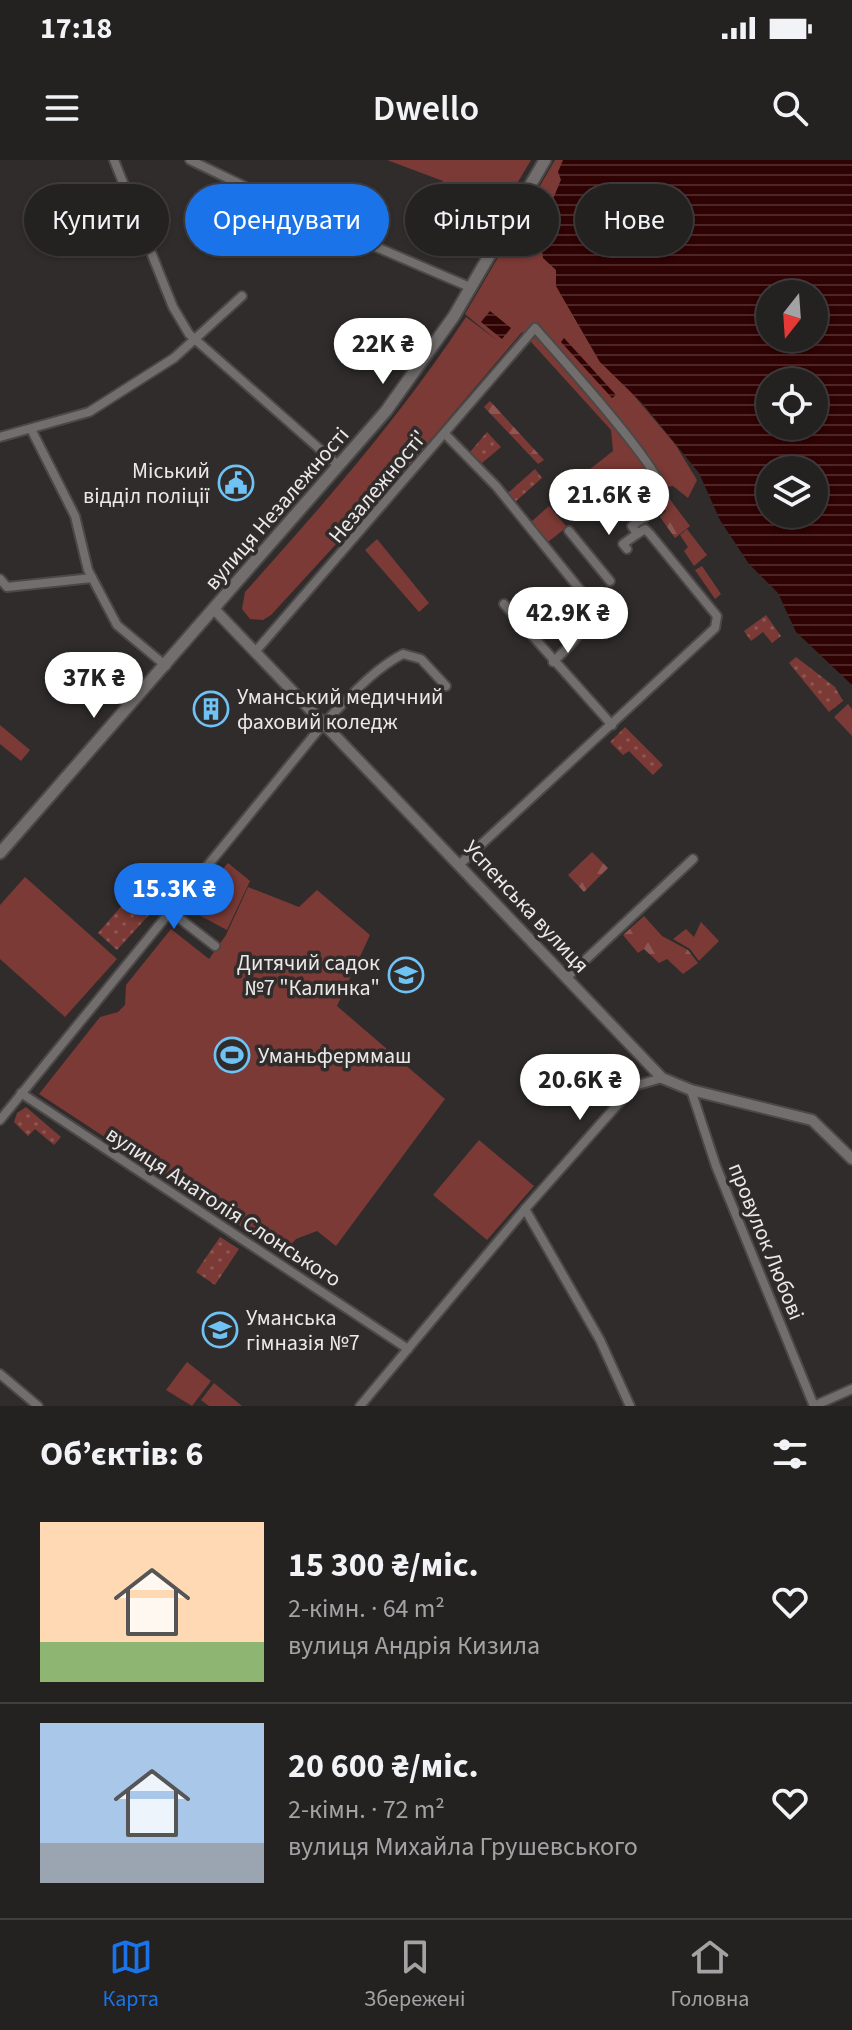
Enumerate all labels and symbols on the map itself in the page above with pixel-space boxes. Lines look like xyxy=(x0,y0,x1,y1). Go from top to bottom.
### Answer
north arrow xyxy=(756,280,828,352)
pin: 22K ₴ xyxy=(327,318,439,386)
street label: вулиця Незалежності xyxy=(197,420,357,597)
street label: Незалежності' xyxy=(321,423,435,550)
place label: Міський відділ поліції xyxy=(83,455,210,512)
public building icon: Міський відділ поліції xyxy=(217,464,255,502)
pin: 21.6K ₴ xyxy=(535,469,683,537)
pin: 42.9K ₴ xyxy=(494,587,642,655)
pin: 37K ₴ xyxy=(38,652,150,720)
place label: Уманський медичний фаховий коледж xyxy=(237,681,444,738)
building icon: Уманський медичний фаховий коледж xyxy=(192,690,230,728)
street label: Успенська вулиця xyxy=(456,833,597,980)
pin: 15.3K ₴ xyxy=(100,863,248,931)
place label: Дитячий садок №7 "Калинка" xyxy=(237,947,380,1004)
school or university icon: Дитячий садок №7 "Калинка" xyxy=(387,956,425,994)
sports icon: Уманьферммаш xyxy=(213,1036,251,1074)
place label: Уманьферммаш xyxy=(258,1040,412,1072)
pin: 20.6K ₴ xyxy=(506,1054,654,1122)
street label: вулиця Анатолія Слонського xyxy=(99,1119,347,1295)
street label: провулок Любові xyxy=(720,1158,812,1325)
place label: Уманська гімназія №7 xyxy=(246,1302,360,1359)
school or university icon: Уманська гімназія №7 xyxy=(201,1311,239,1349)

